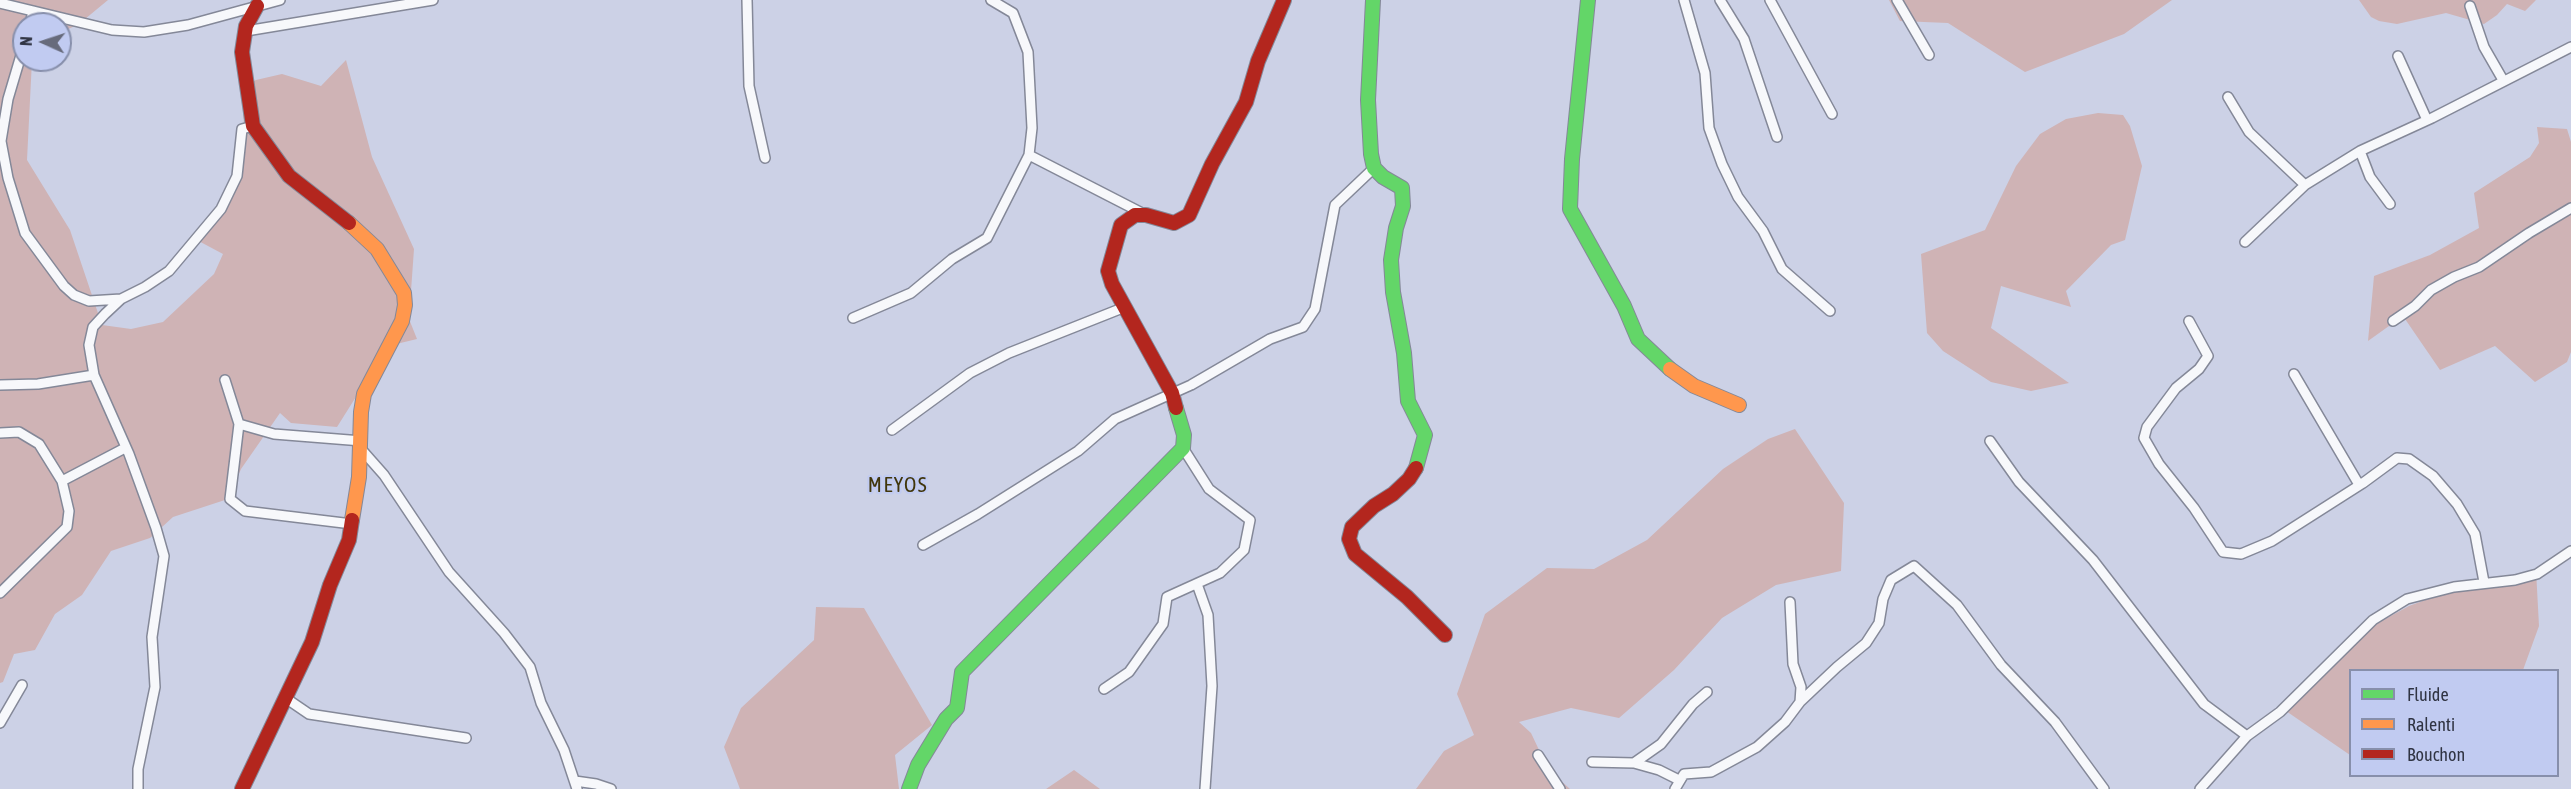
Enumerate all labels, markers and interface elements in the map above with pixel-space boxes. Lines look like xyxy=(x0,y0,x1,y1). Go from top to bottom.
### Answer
north arrow xyxy=(12,12,72,72)
text: N xyxy=(17,36,35,46)
district label: MEYOS xyxy=(868,472,928,498)
legend xyxy=(2349,669,2559,777)
text: Fluide xyxy=(2407,684,2449,705)
text: Ralenti xyxy=(2407,714,2455,735)
text: Bouchon xyxy=(2407,744,2465,765)

